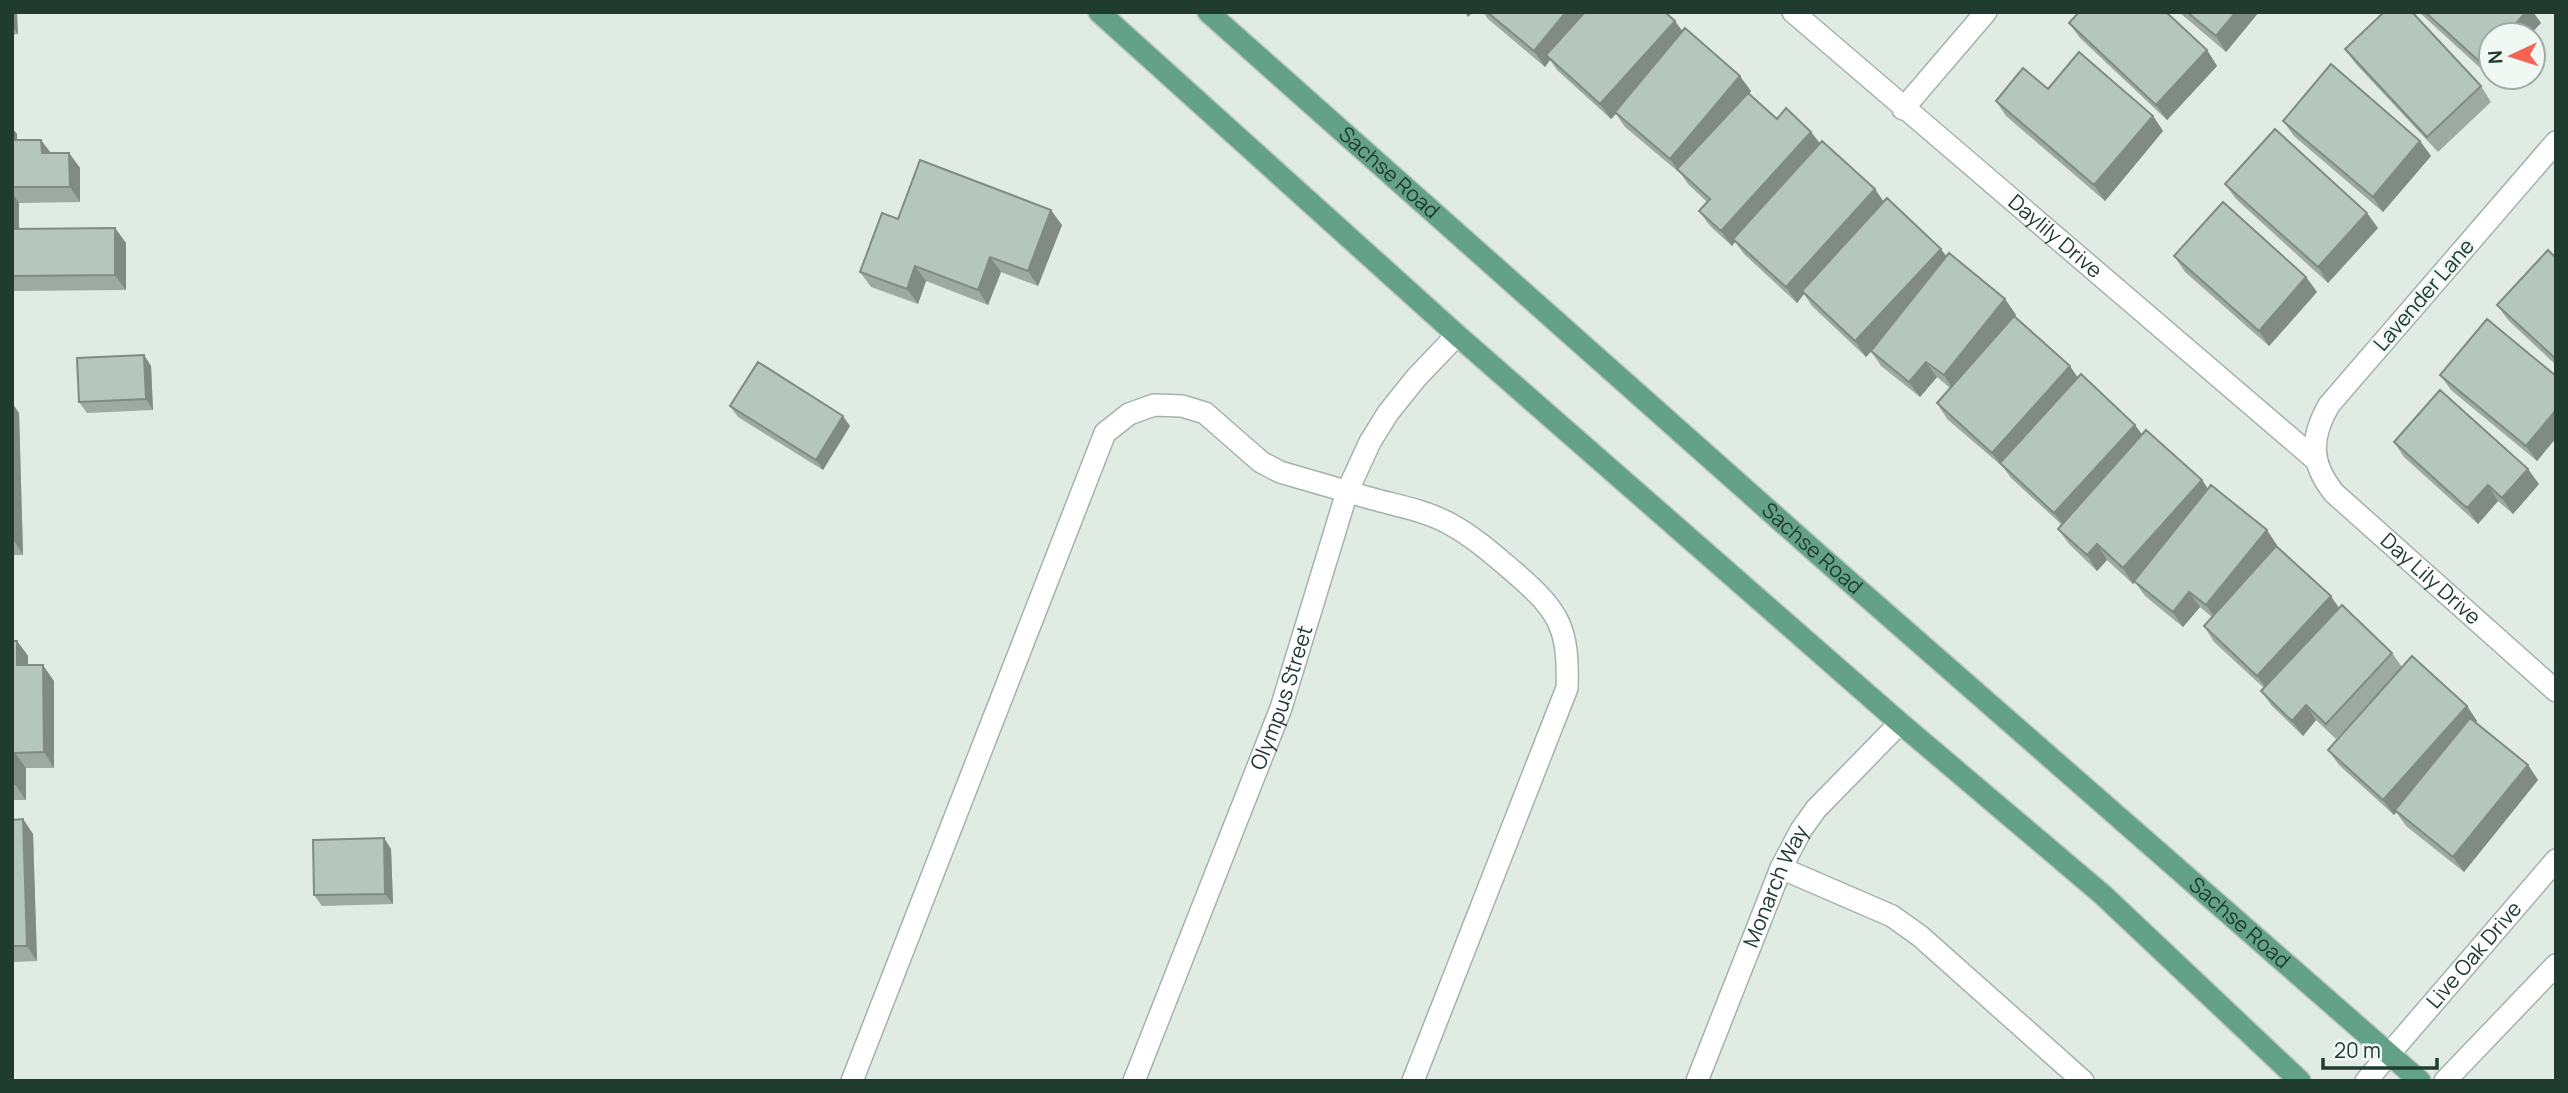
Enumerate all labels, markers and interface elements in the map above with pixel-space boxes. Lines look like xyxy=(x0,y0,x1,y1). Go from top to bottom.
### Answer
north arrow xyxy=(2477,21,2547,91)
text: N xyxy=(2482,49,2508,65)
street label: Sachse Road xyxy=(1333,120,1446,224)
street label: Daylily Drive xyxy=(2003,188,2109,284)
street label: Lavender Lane xyxy=(2367,232,2480,356)
street label: Sachse Road xyxy=(1756,496,1869,600)
street label: Day Lily Drive xyxy=(2375,526,2487,631)
street label: Olympus Street xyxy=(1243,622,1318,774)
street label: Monarch Way xyxy=(1736,820,1814,951)
street label: Sachse Road xyxy=(2183,870,2297,974)
street label: Live Oak Drive xyxy=(2419,895,2527,1014)
scale bar xyxy=(2323,1026,2437,1070)
text: 20 m xyxy=(2334,1036,2381,1064)

